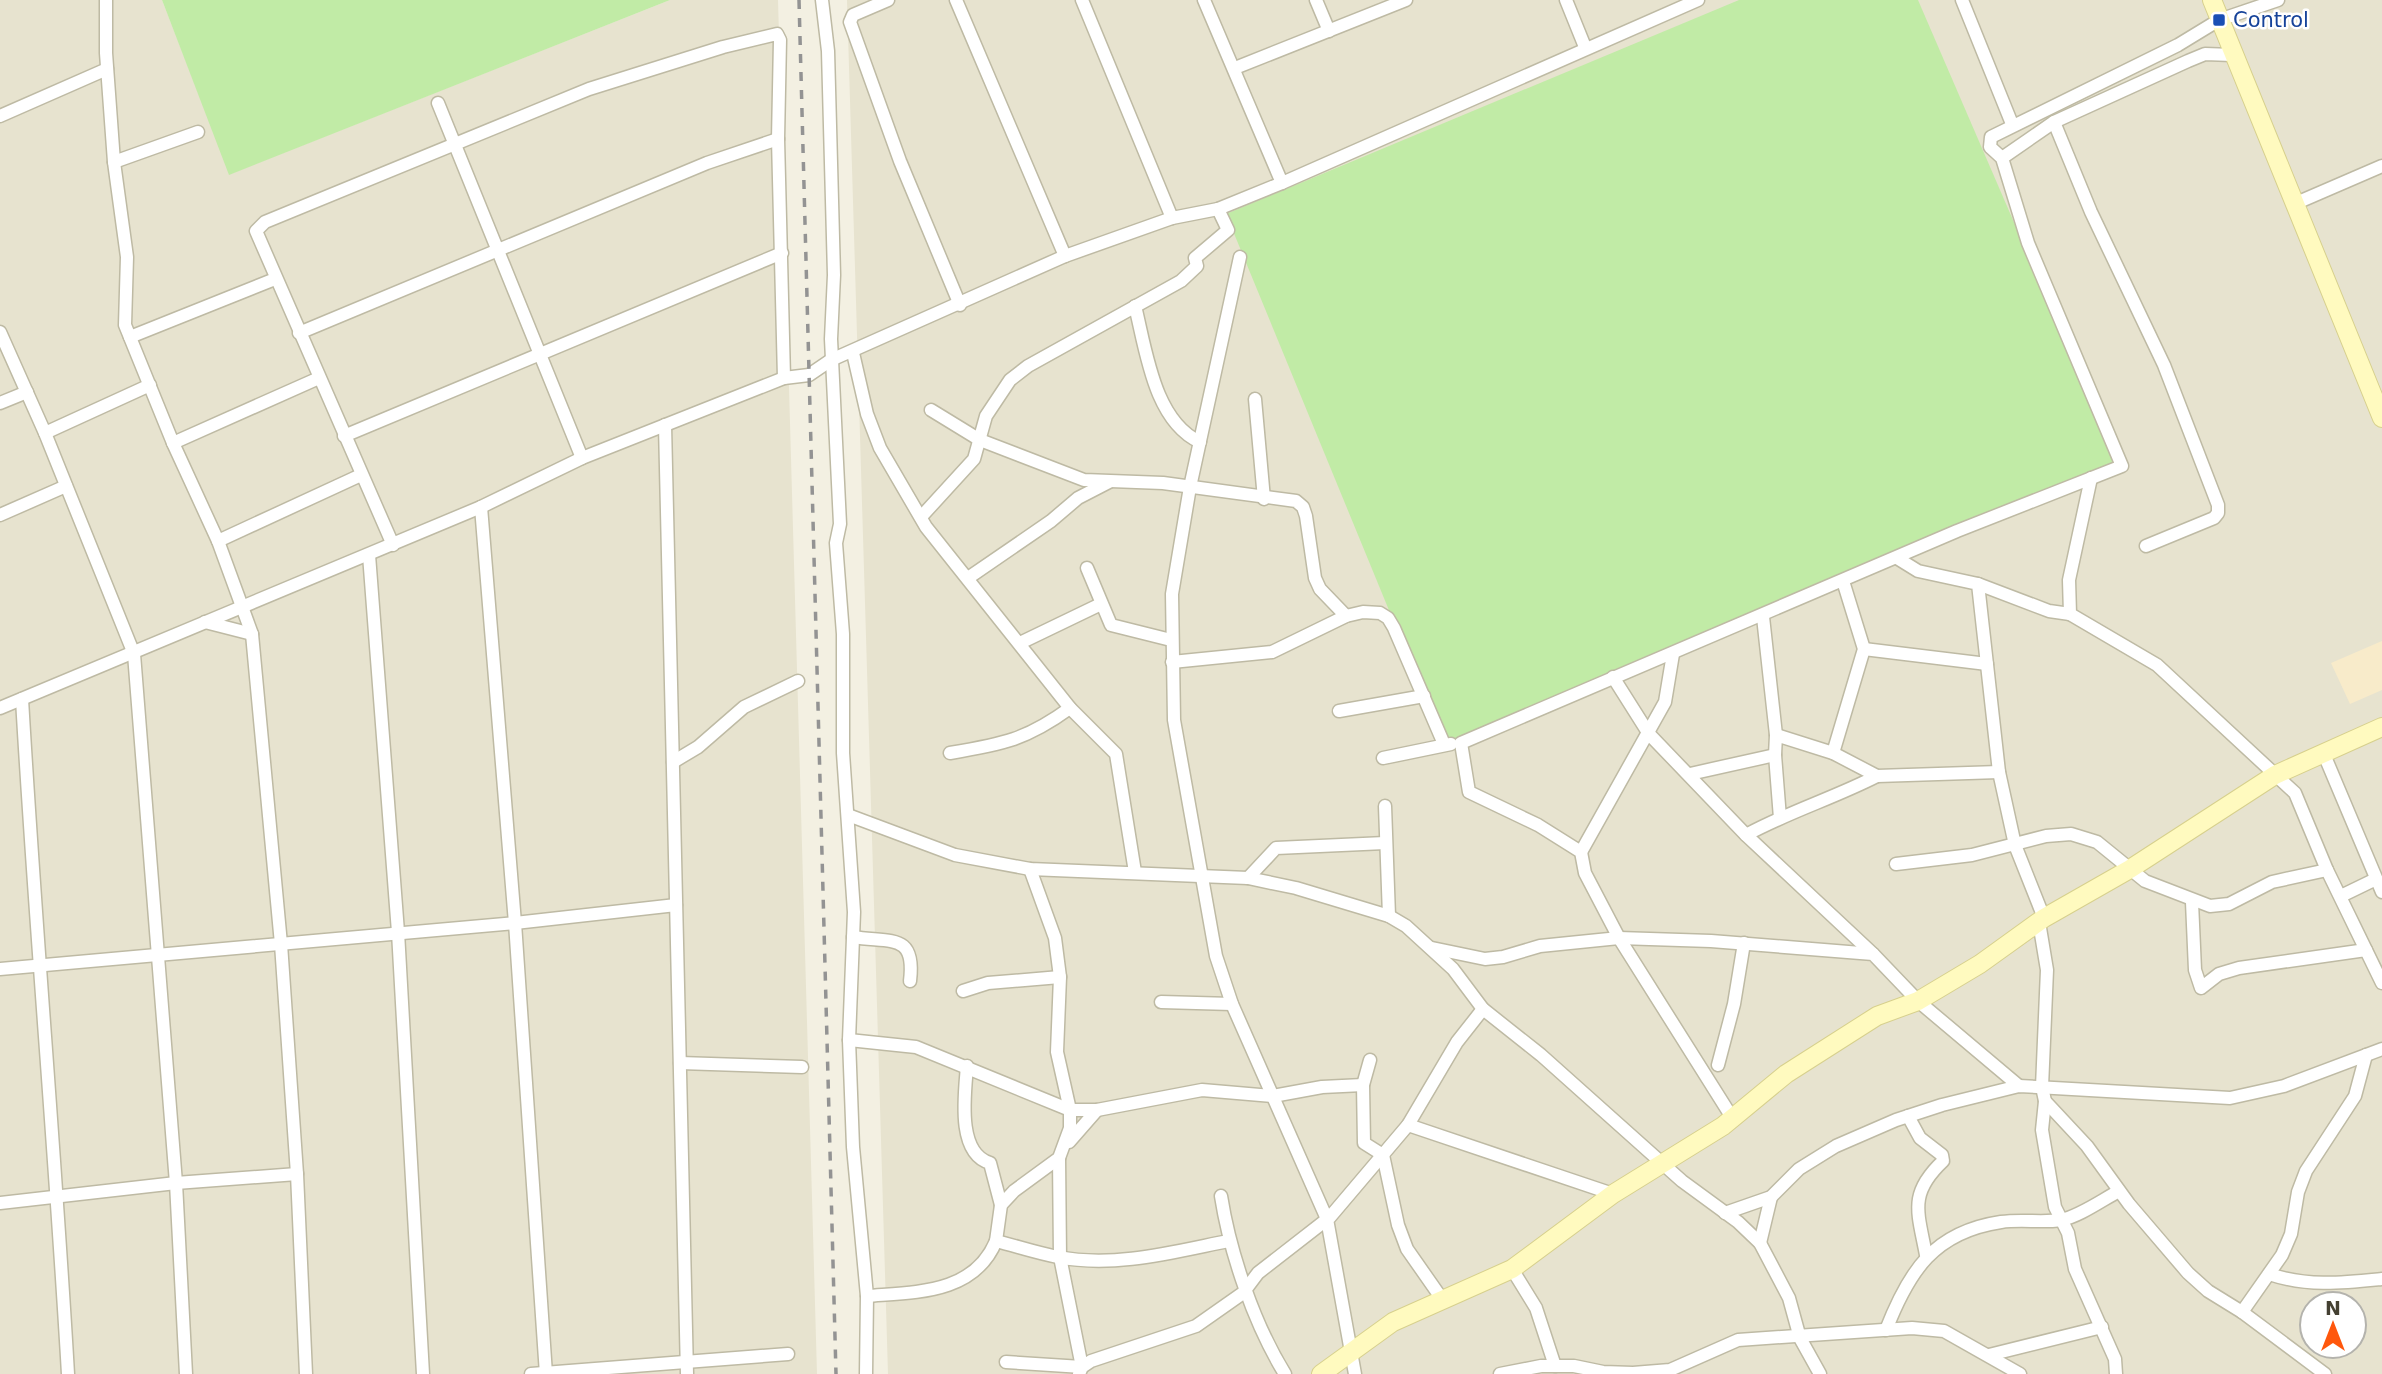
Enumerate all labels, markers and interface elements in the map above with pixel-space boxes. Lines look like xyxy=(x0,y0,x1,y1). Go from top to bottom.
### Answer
place label: Control xyxy=(2233,8,2309,32)
marker: Control xyxy=(2211,12,2227,28)
north arrow xyxy=(2298,1290,2368,1360)
text: N xyxy=(2325,1297,2341,1319)

